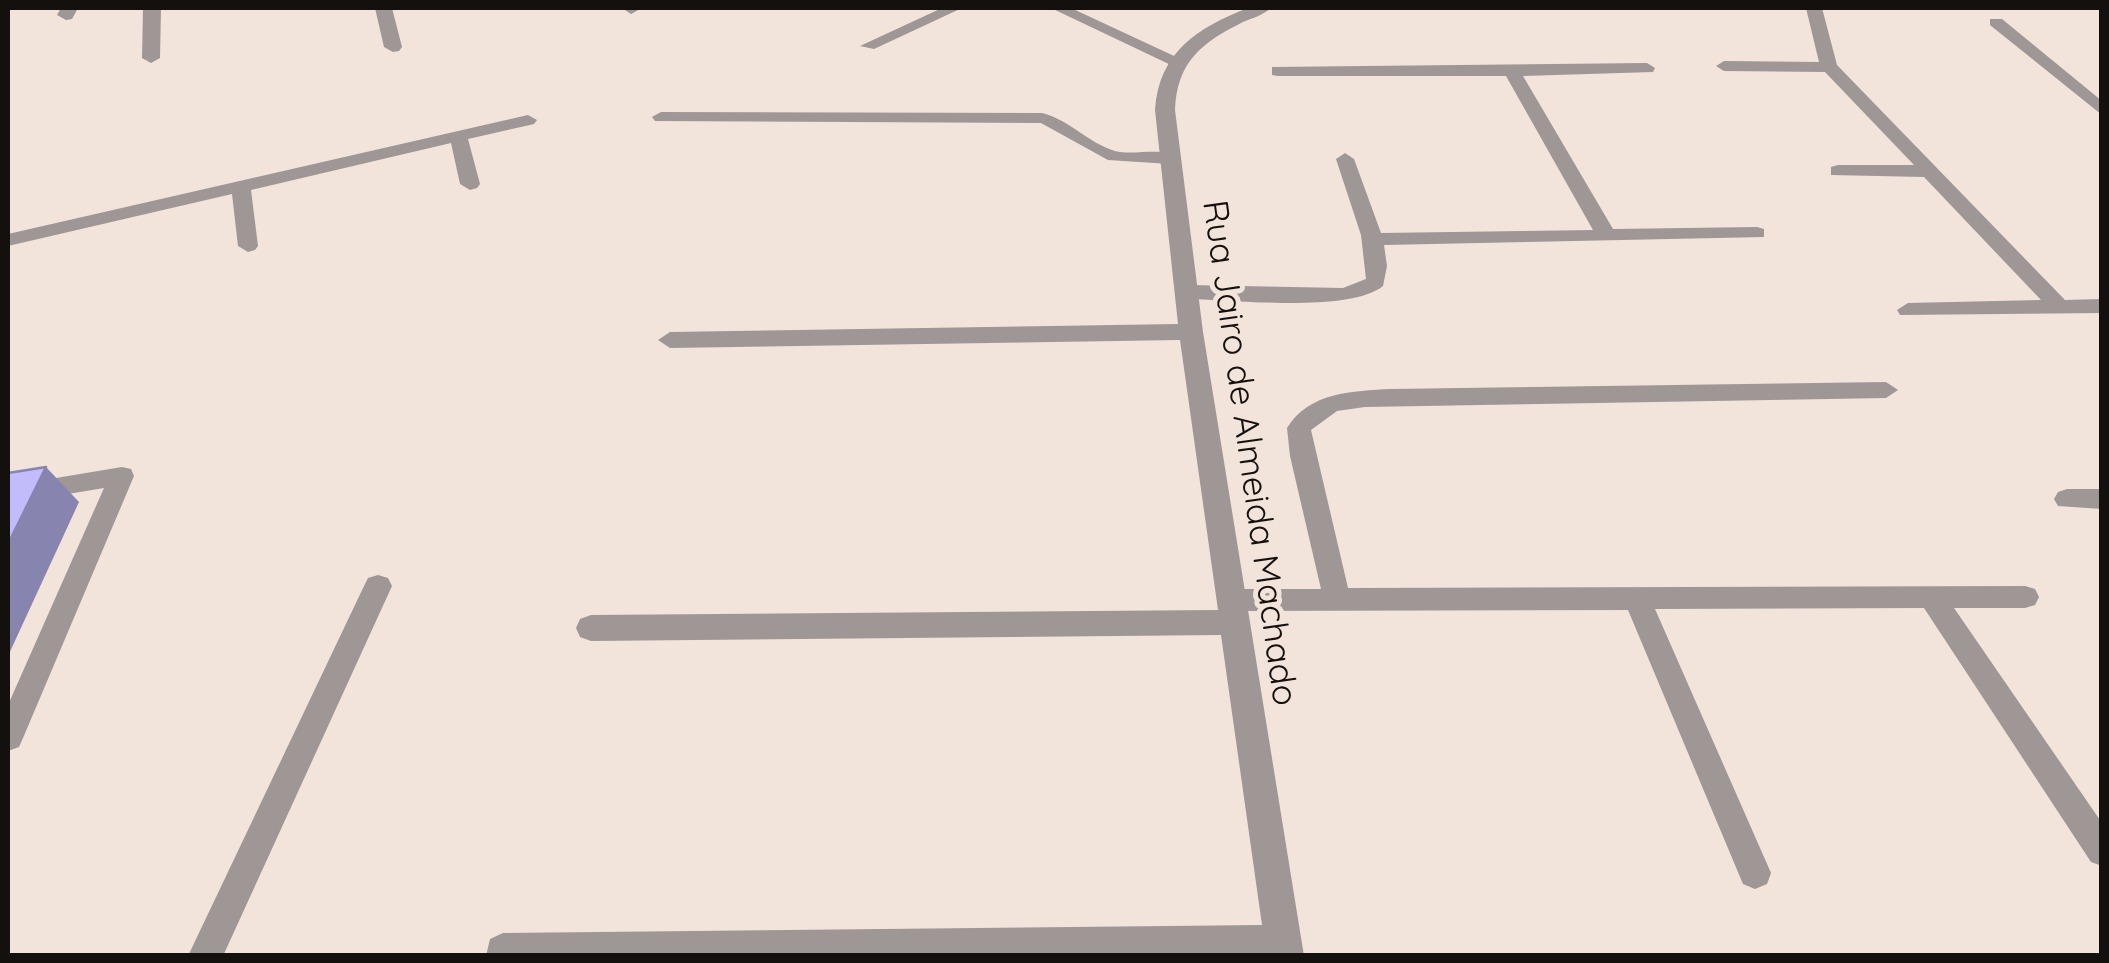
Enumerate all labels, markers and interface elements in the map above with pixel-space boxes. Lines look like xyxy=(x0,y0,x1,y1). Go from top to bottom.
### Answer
street label: Rua Jairo de Almeida Machado xyxy=(1193,198,1305,708)

